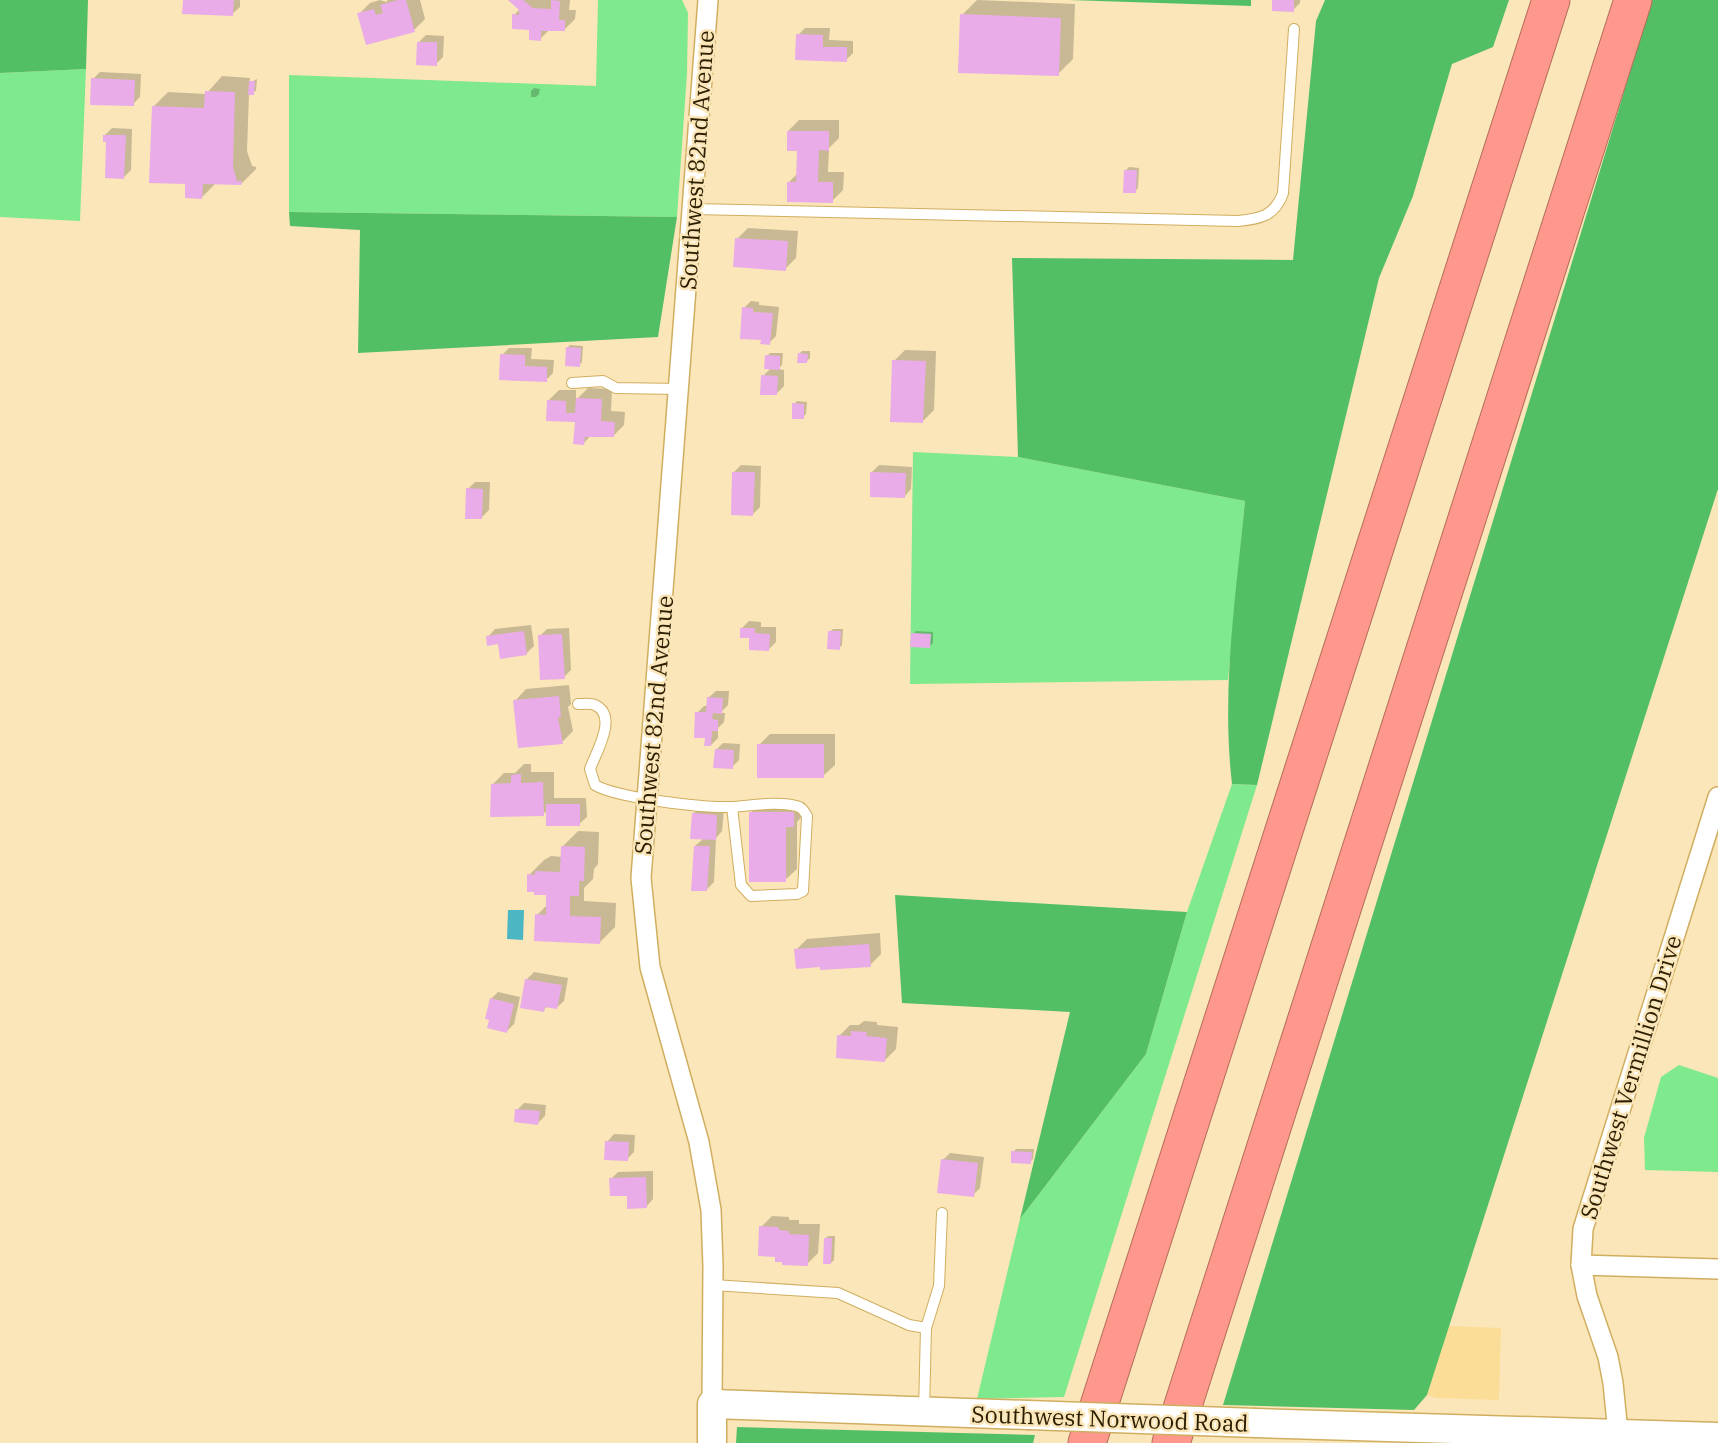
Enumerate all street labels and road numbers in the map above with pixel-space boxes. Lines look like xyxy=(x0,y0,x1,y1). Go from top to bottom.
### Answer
street label: Southwest 82nd Avenue xyxy=(672,29,720,291)
street label: Southwest 82nd Avenue xyxy=(627,594,679,856)
street label: Southwest Vermillion Drive xyxy=(1572,931,1688,1223)
street label: Southwest Norwood Road xyxy=(971,1398,1249,1438)

